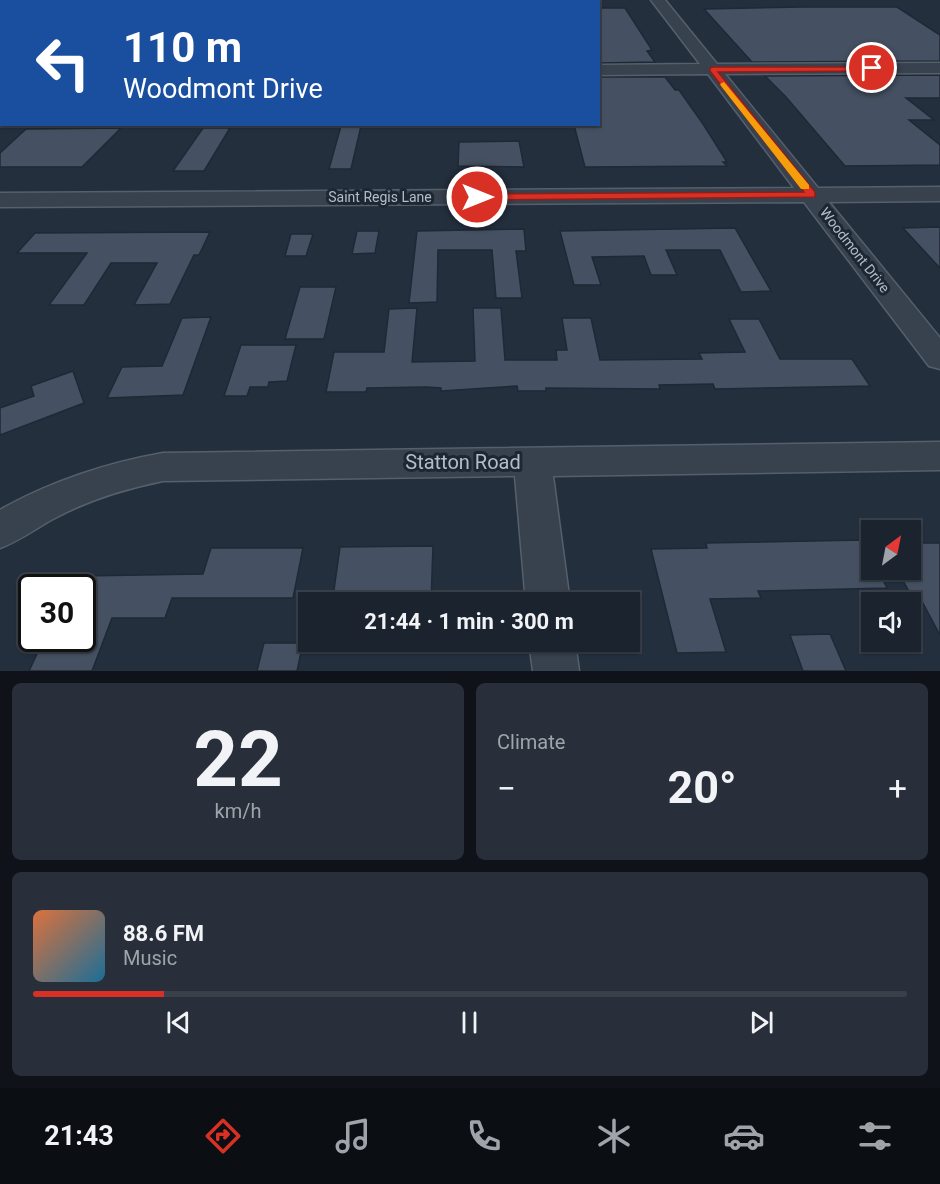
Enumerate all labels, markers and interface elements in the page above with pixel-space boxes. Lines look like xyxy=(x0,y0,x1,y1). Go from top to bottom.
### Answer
text: 110 m xyxy=(123,23,242,72)
icon: left xyxy=(24,24,102,102)
pin xyxy=(846,42,897,93)
icon: arrive xyxy=(855,51,888,84)
text: Woodmont Drive xyxy=(123,73,323,105)
position arrow xyxy=(445,165,509,229)
street label: Saint Regis Lane xyxy=(328,189,432,205)
street label: Woodmont Drive xyxy=(817,204,893,296)
street label: Statton Road xyxy=(405,450,521,474)
north arrow xyxy=(861,520,921,580)
map controls xyxy=(861,520,921,652)
speed limit sign: 30 xyxy=(18,574,96,652)
button: sound xyxy=(861,592,921,652)
text: 21:44 · 1 min · 300 m xyxy=(364,609,574,634)
text: 22 xyxy=(193,714,283,805)
text: Climate xyxy=(497,730,565,754)
text: 20° xyxy=(667,761,737,814)
text: − xyxy=(497,769,516,808)
text: + xyxy=(888,769,907,808)
text: km/h xyxy=(215,799,261,823)
text: 88.6 FM xyxy=(123,921,204,946)
text: Music xyxy=(123,946,177,970)
icon: previous xyxy=(162,1006,195,1039)
icon: pause xyxy=(453,1006,486,1039)
icon: next xyxy=(745,1006,778,1039)
icon: directions xyxy=(202,1115,244,1157)
icon: music xyxy=(332,1115,374,1157)
icon: phone xyxy=(463,1115,505,1157)
icon: climate xyxy=(593,1115,635,1157)
icon: car xyxy=(723,1115,765,1157)
icon: filters xyxy=(854,1115,896,1157)
text: 21:43 xyxy=(44,1120,114,1152)

